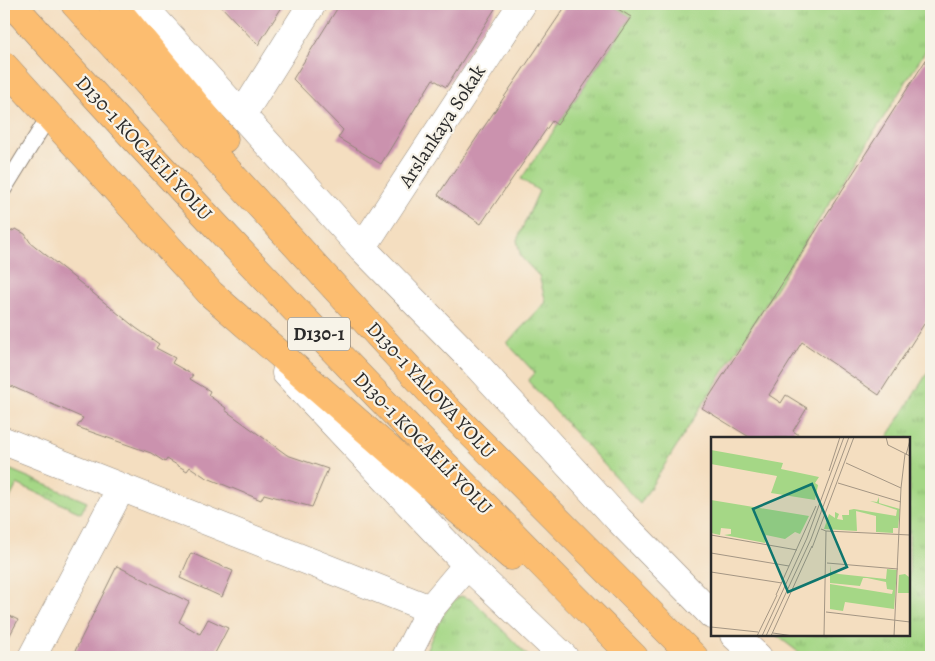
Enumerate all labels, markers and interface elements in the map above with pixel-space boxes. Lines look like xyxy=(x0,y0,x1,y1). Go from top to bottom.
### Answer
street label: Arslankaya Sokak xyxy=(392,59,492,194)
street label: D130-1 KOCAELİ YOLU xyxy=(70,70,218,226)
street label: D130-1 YALOVA YOLU xyxy=(360,316,502,464)
road number: D130-1 xyxy=(288,318,350,350)
street label: D130-1 KOCAELİ YOLU xyxy=(348,366,498,520)
inset map xyxy=(711,437,910,636)

